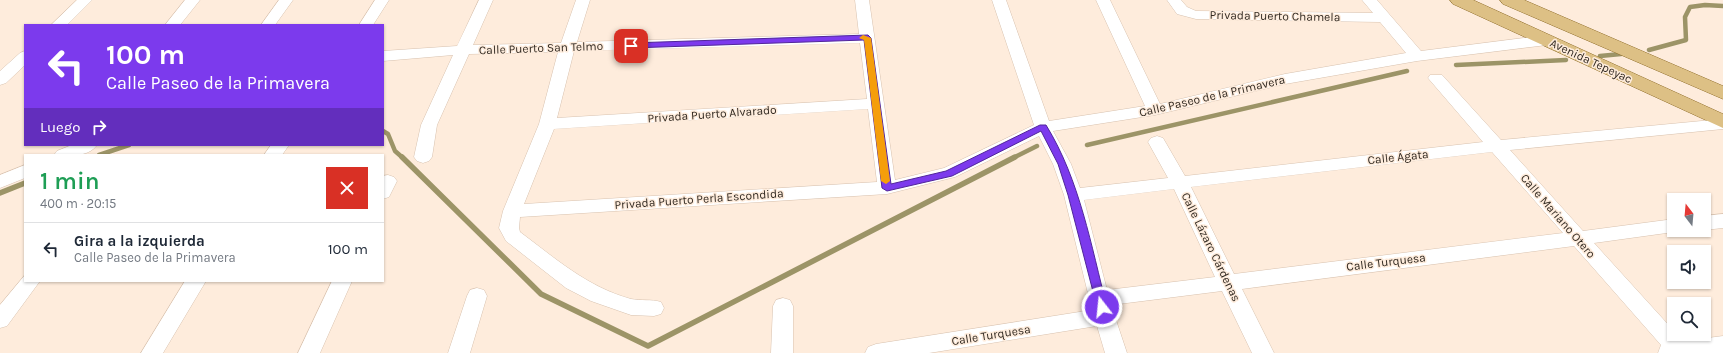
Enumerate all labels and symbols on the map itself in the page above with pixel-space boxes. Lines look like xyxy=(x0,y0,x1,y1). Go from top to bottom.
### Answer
street label: Privada Puerto Chamela xyxy=(1210,8,1340,24)
pin xyxy=(614,29,648,63)
street label: Avenida Tepeyac xyxy=(1548,36,1634,86)
street label: Calle Puerto San Telmo xyxy=(479,39,603,57)
street label: Calle Paseo de la Primavera xyxy=(1138,72,1286,120)
street label: Privada Puerto Alvarado xyxy=(647,102,777,126)
street label: Calle Ágata xyxy=(1367,146,1429,167)
street label: Calle Mariano Otero xyxy=(1518,171,1598,261)
street label: Privada Puerto Perla Escondida xyxy=(614,186,784,212)
street label: Calle Lázaro Cárdenas xyxy=(1178,190,1244,304)
north arrow xyxy=(1667,193,1711,237)
street label: Calle Turquesa xyxy=(1346,250,1426,274)
position arrow xyxy=(1081,286,1123,328)
street label: Calle Turquesa xyxy=(950,322,1032,348)

